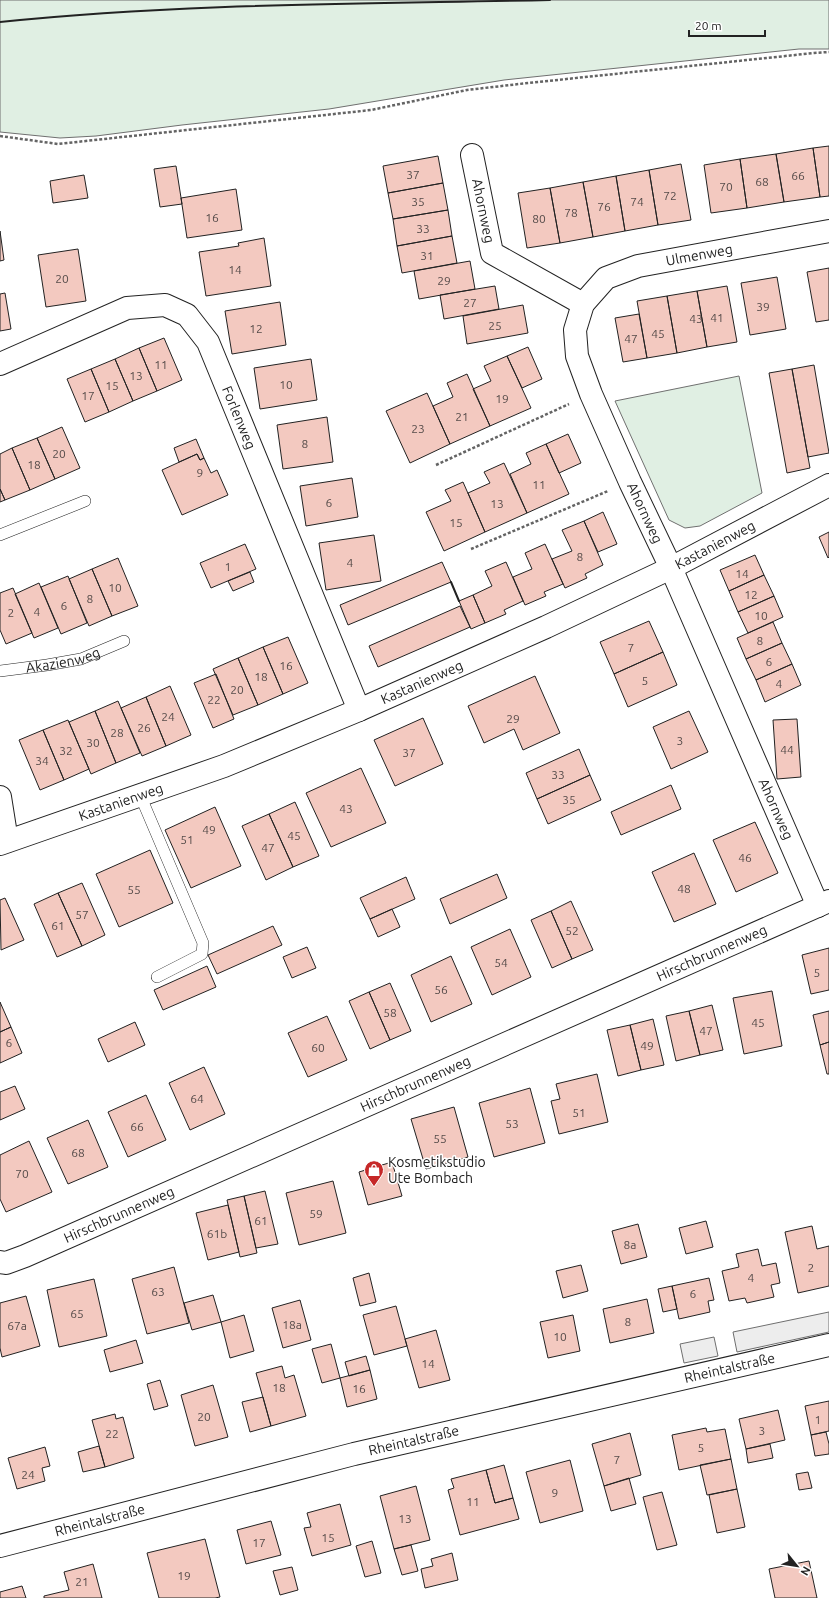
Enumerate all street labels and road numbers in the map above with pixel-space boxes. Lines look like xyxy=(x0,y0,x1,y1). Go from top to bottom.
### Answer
street label: Ahornweg xyxy=(469,177,498,244)
street label: Ulmenweg xyxy=(664,241,734,269)
street label: Forlenweg xyxy=(219,384,259,452)
street label: Ahornweg xyxy=(624,480,666,546)
street label: Kastanienweg xyxy=(672,517,758,572)
street label: Akazienweg xyxy=(25,644,102,676)
street label: Kastanienweg xyxy=(378,657,465,707)
street label: Ahornweg xyxy=(755,776,797,842)
street label: Kastanienweg xyxy=(77,780,165,824)
street label: Hirschbrunnenweg xyxy=(654,921,769,984)
street label: Hirschbrunnenweg xyxy=(358,1052,473,1115)
street label: Hirschbrunnenweg xyxy=(61,1183,177,1246)
street label: Rheintalstraße xyxy=(683,1350,776,1386)
street label: Rheintalstraße xyxy=(367,1422,461,1458)
street label: Rheintalstraße xyxy=(53,1501,146,1539)

